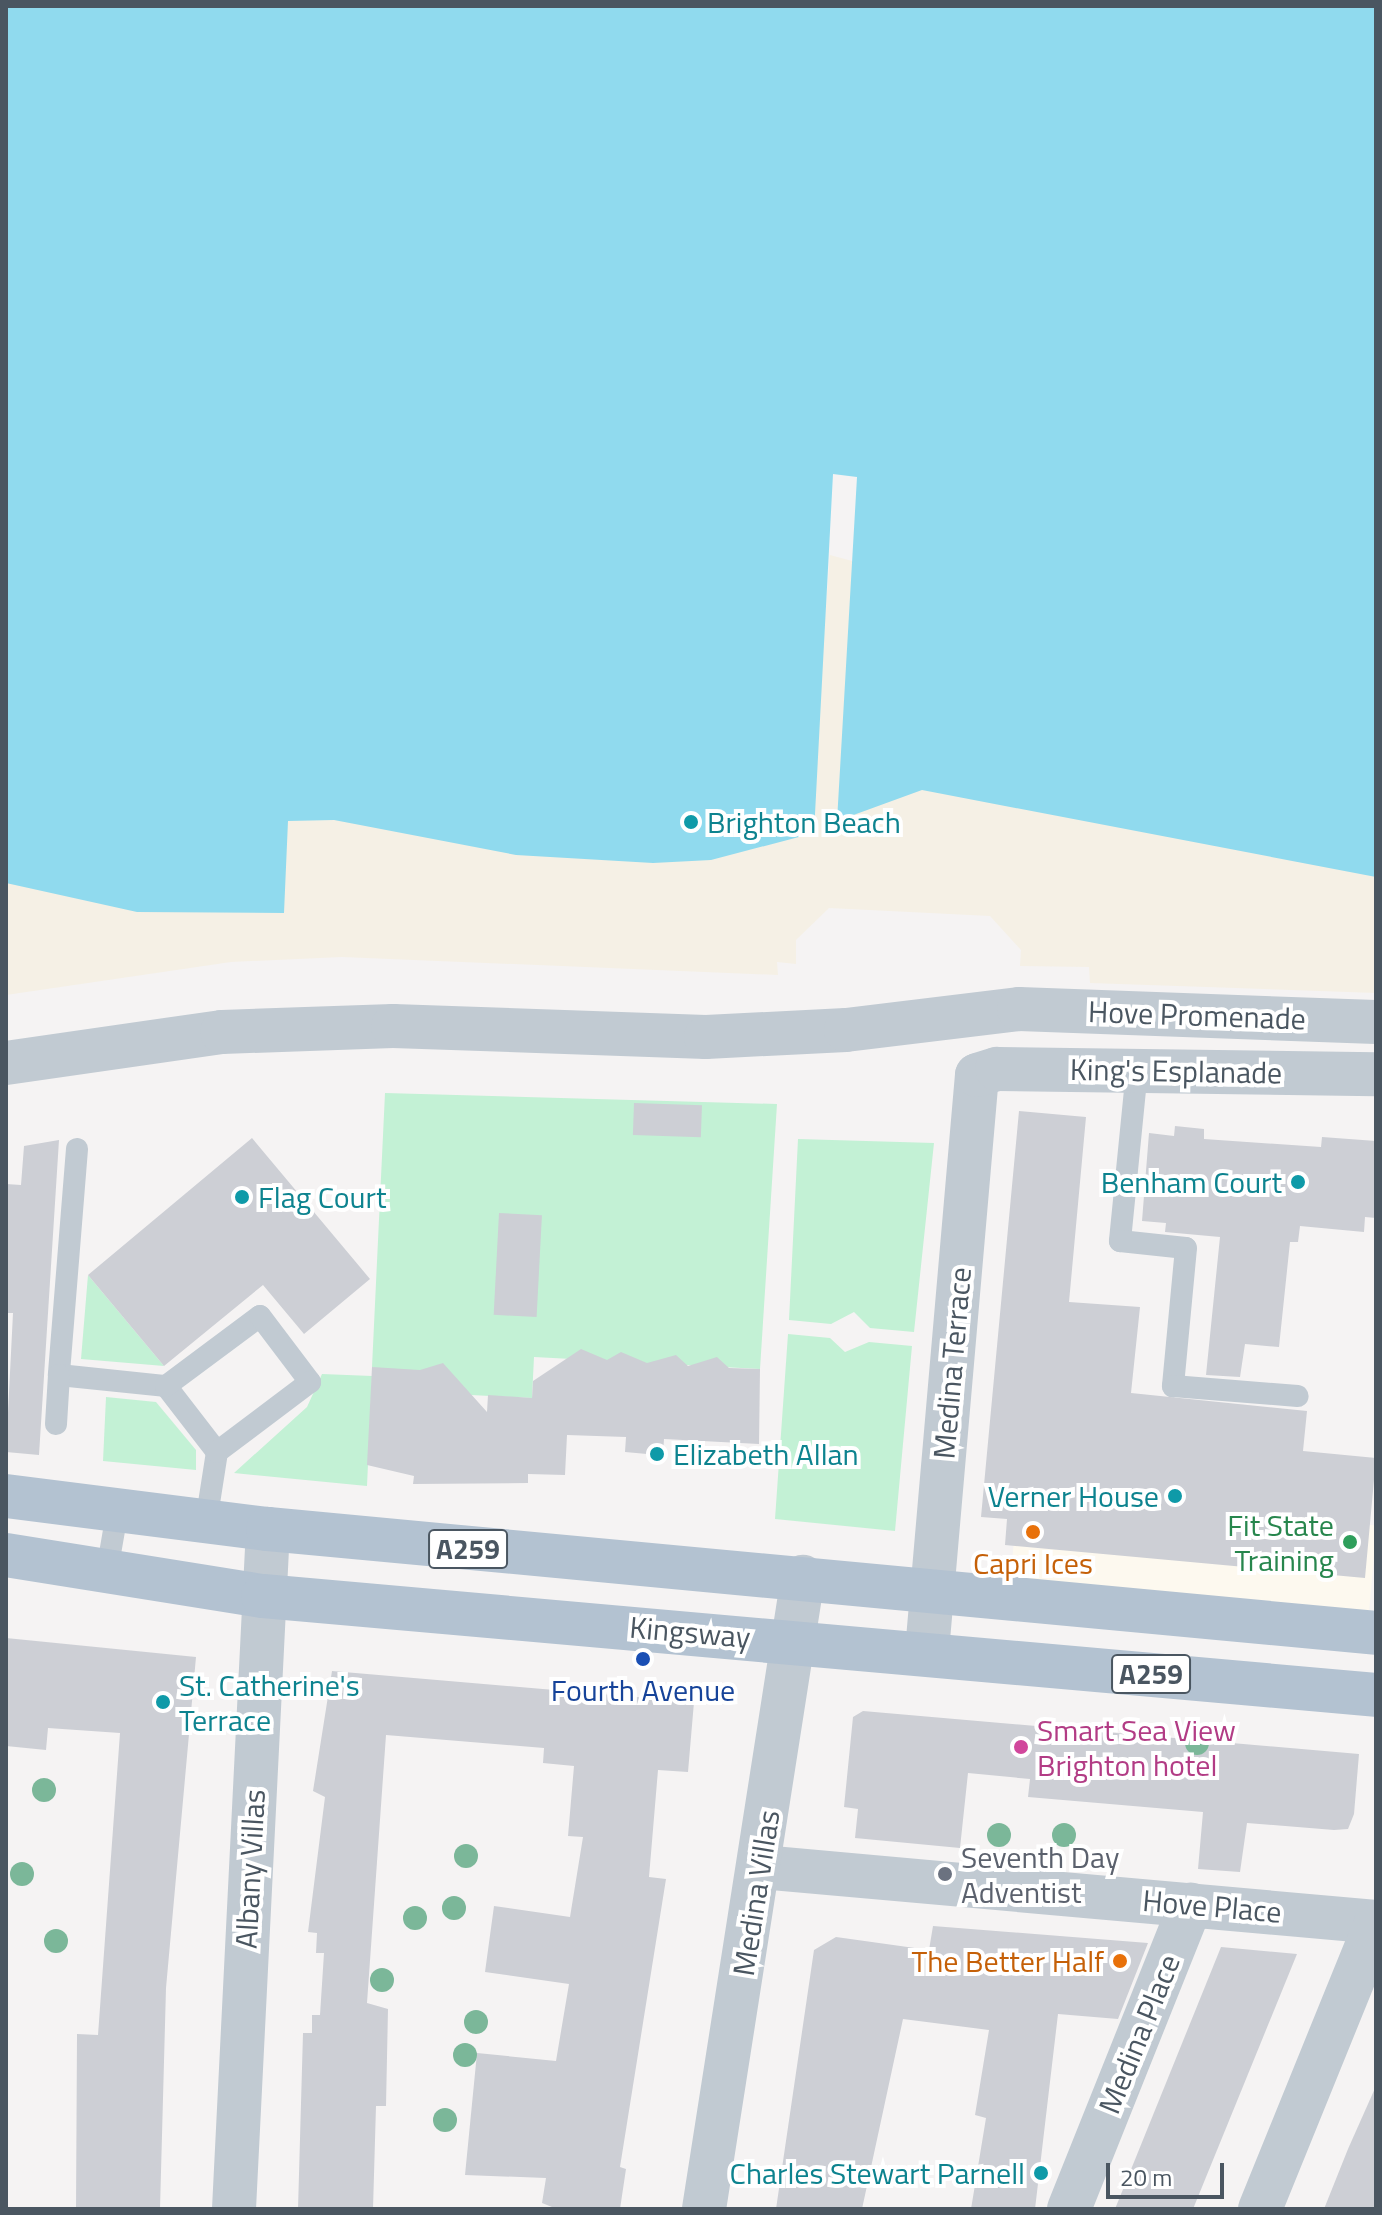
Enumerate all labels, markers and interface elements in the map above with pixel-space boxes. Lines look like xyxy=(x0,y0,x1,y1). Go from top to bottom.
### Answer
place label: Brighton Beach xyxy=(707,804,901,840)
marker: Brighton Beach xyxy=(682,813,700,831)
street label: Hove Promenade xyxy=(1088,993,1306,1037)
street label: King's Esplanade xyxy=(1070,1051,1282,1091)
place label: Benham Court xyxy=(1101,1164,1282,1200)
marker: Benham Court xyxy=(1289,1173,1307,1191)
place label: Flag Court xyxy=(258,1179,386,1215)
marker: Flag Court xyxy=(233,1188,251,1206)
street label: Medina Terrace xyxy=(926,1266,978,1460)
place label: Elizabeth Allan xyxy=(673,1436,859,1472)
marker: Elizabeth Allan xyxy=(648,1445,666,1463)
place label: Verner House xyxy=(988,1478,1159,1514)
marker: Verner House xyxy=(1166,1487,1184,1505)
place label: Fit State Training xyxy=(1227,1507,1334,1578)
marker: Capri Ices xyxy=(1024,1523,1042,1541)
road number: A259 xyxy=(428,1525,508,1573)
marker: Fit State Training xyxy=(1341,1533,1359,1551)
place label: Capri Ices xyxy=(973,1545,1093,1581)
street label: Kingsway xyxy=(628,1609,752,1655)
marker: Fourth Avenue xyxy=(634,1650,652,1668)
road number: A259 xyxy=(1111,1650,1191,1698)
place label: St. Catherine's Terrace xyxy=(179,1667,360,1738)
place label: Fourth Avenue xyxy=(551,1672,735,1708)
marker: St. Catherine's Terrace xyxy=(154,1693,172,1711)
place label: Smart Sea View Brighton hotel xyxy=(1037,1712,1236,1782)
marker: Smart Sea View Brighton hotel xyxy=(1012,1738,1030,1756)
street label: Albany Villas xyxy=(228,1788,272,1950)
street label: Medina Villas xyxy=(725,1808,787,1978)
place label: Seventh Day Adventist xyxy=(961,1839,1119,1910)
marker: Seventh Day Adventist xyxy=(936,1865,954,1883)
street label: Hove Place xyxy=(1141,1882,1283,1930)
place label: The Better Half xyxy=(911,1943,1104,1979)
street label: Medina Place xyxy=(1091,1949,1187,2119)
marker: The Better Half xyxy=(1111,1952,1129,1970)
scale bar xyxy=(1110,2147,1228,2197)
place label: Charles Stewart Parnell xyxy=(730,2155,1025,2191)
text: 20 m xyxy=(1120,2159,1172,2195)
marker: Charles Stewart Parnell xyxy=(1032,2164,1050,2182)

